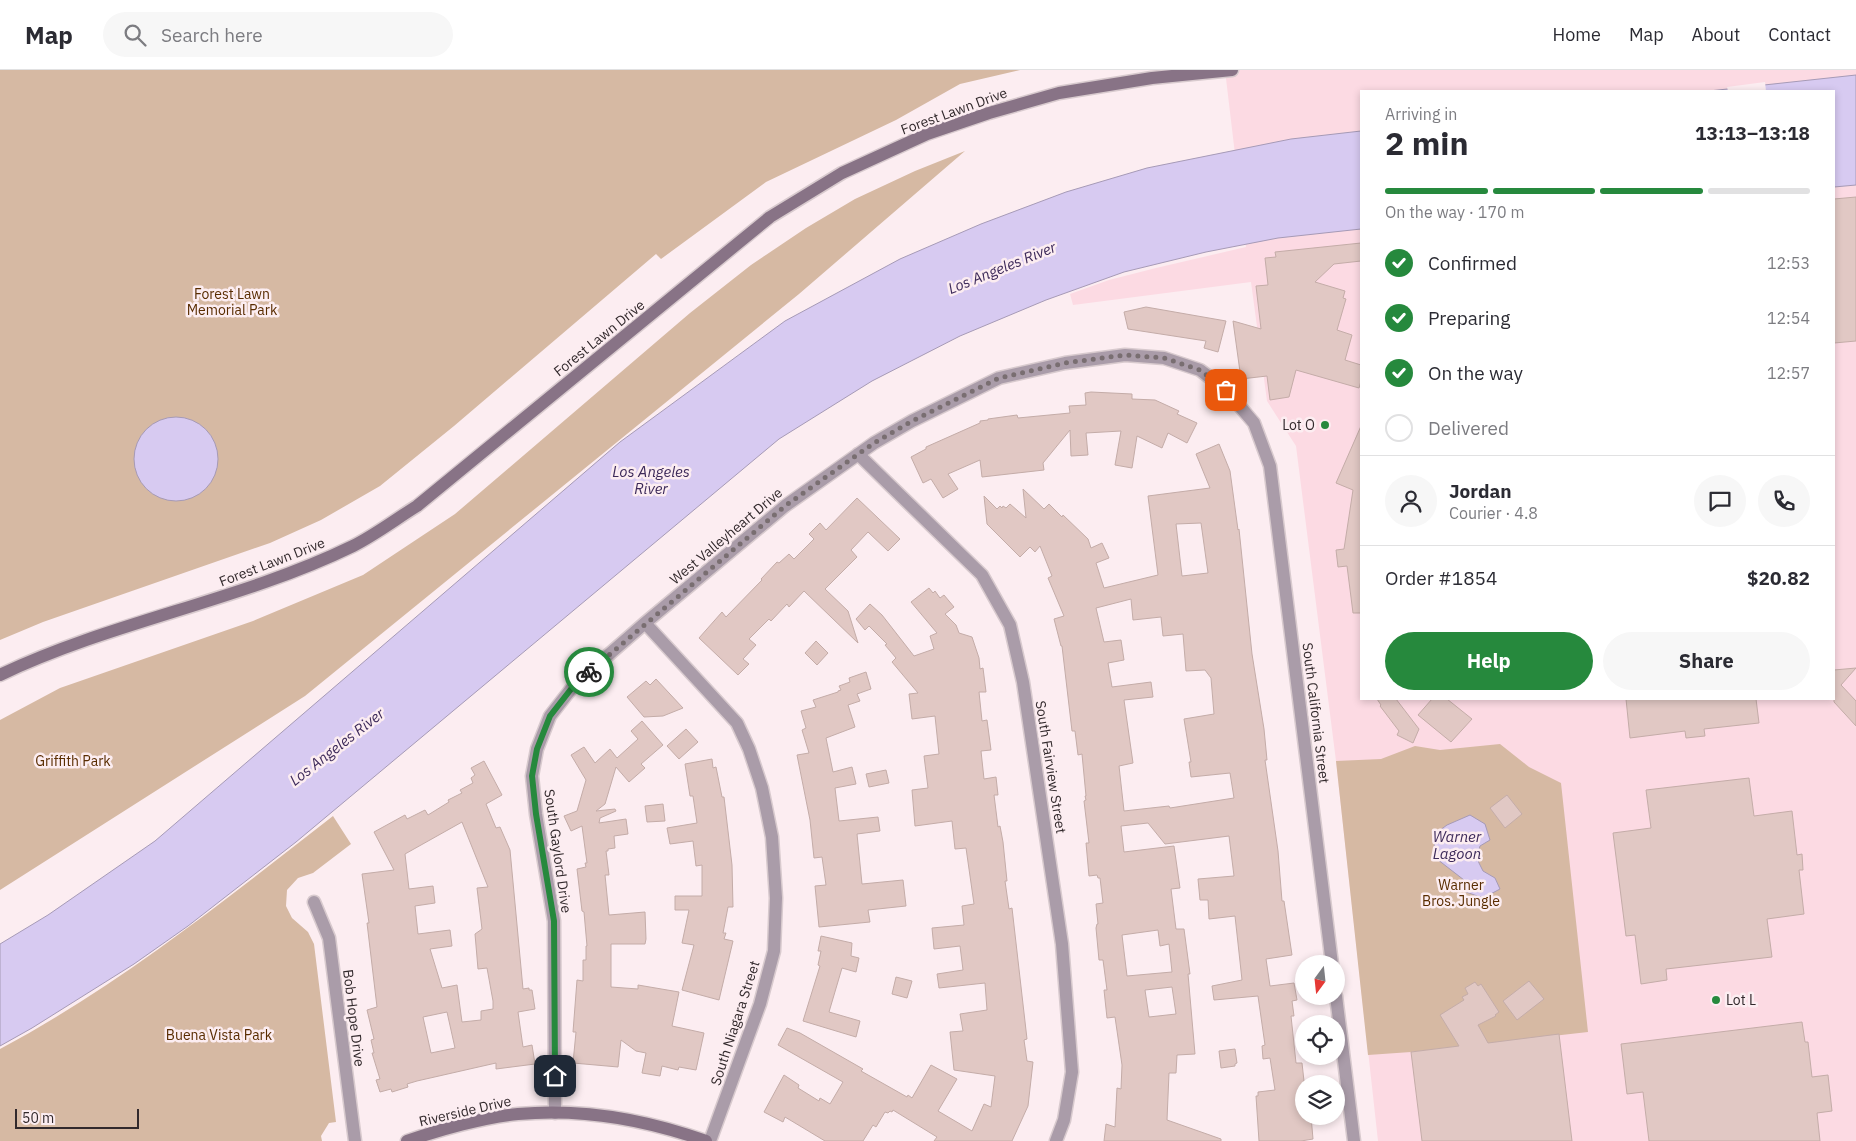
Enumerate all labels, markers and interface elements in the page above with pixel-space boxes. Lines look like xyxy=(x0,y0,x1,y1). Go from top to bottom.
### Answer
search box xyxy=(103,12,453,57)
text: Map xyxy=(25,19,73,51)
icon: search xyxy=(121,21,149,49)
text: Search here xyxy=(161,23,263,47)
text: Home xyxy=(1553,23,1601,46)
text: Map xyxy=(1629,23,1664,46)
text: About xyxy=(1692,23,1740,46)
text: Contact xyxy=(1768,23,1831,46)
street label: Forest Lawn Drive xyxy=(898,83,1010,139)
text: Arriving in xyxy=(1385,104,1457,124)
text: 13:13–13:18 xyxy=(1695,121,1810,145)
text: 2 min xyxy=(1385,122,1469,164)
text: On the way · 170 m xyxy=(1385,202,1524,222)
water label: Los Angeles River xyxy=(945,237,1059,298)
icon: check xyxy=(1385,249,1413,277)
text: Confirmed xyxy=(1428,251,1517,275)
text: 12:53 xyxy=(1767,253,1810,273)
park label: Forest Lawn Memorial Park xyxy=(187,285,278,319)
street label: Forest Lawn Drive xyxy=(550,296,648,380)
icon: check xyxy=(1385,304,1413,332)
text: Preparing xyxy=(1428,306,1510,330)
text: 12:54 xyxy=(1767,308,1810,328)
icon: check xyxy=(1385,359,1413,387)
text: On the way xyxy=(1428,361,1523,385)
text: 12:57 xyxy=(1767,363,1810,383)
pin xyxy=(1205,369,1247,411)
icon: bag xyxy=(1212,376,1240,404)
place label: Lot O xyxy=(1282,416,1315,434)
text: Delivered xyxy=(1428,416,1509,440)
marker: Lot O xyxy=(1319,419,1331,431)
water label: Los Angeles River xyxy=(612,462,690,498)
button: person xyxy=(1385,475,1437,527)
button: chat xyxy=(1694,475,1746,527)
button: phone xyxy=(1758,475,1810,527)
text: Jordan xyxy=(1449,479,1512,503)
street label: West Valleyheart Drive xyxy=(666,483,786,588)
text: Courier · 4.8 xyxy=(1449,503,1538,523)
street label: Forest Lawn Drive xyxy=(217,533,328,590)
text: Order #1854 xyxy=(1385,566,1497,590)
text: $20.82 xyxy=(1747,566,1810,590)
button: Help xyxy=(1385,632,1593,690)
button: Share xyxy=(1603,632,1810,690)
street label: South California Street xyxy=(1298,642,1334,784)
courier xyxy=(564,647,614,697)
icon: bike xyxy=(575,658,603,686)
street label: South Fairview Street xyxy=(1032,699,1070,835)
water label: Los Angeles River xyxy=(286,703,388,789)
park label: Griffith Park xyxy=(35,752,111,770)
street label: South Gaylord Drive xyxy=(540,788,576,914)
water label: Warner Lagoon xyxy=(1433,827,1482,863)
park label: Warner Bros. Jungle xyxy=(1422,876,1500,910)
north arrow xyxy=(1295,955,1345,1005)
map controls xyxy=(1295,955,1345,1125)
street label: South Niagara Street xyxy=(706,958,764,1088)
street label: Bob Hope Drive xyxy=(339,968,369,1068)
place label: Lot L xyxy=(1726,991,1756,1009)
marker: Lot L xyxy=(1710,994,1722,1006)
button: locate xyxy=(1295,1015,1345,1065)
park label: Buena Vista Park xyxy=(166,1026,273,1044)
pin xyxy=(534,1055,576,1097)
icon: home xyxy=(541,1062,569,1090)
button: layers xyxy=(1295,1075,1345,1125)
street label: Riverside Drive xyxy=(417,1092,513,1130)
scale bar xyxy=(15,1106,139,1129)
text: 50 m xyxy=(22,1109,54,1127)

